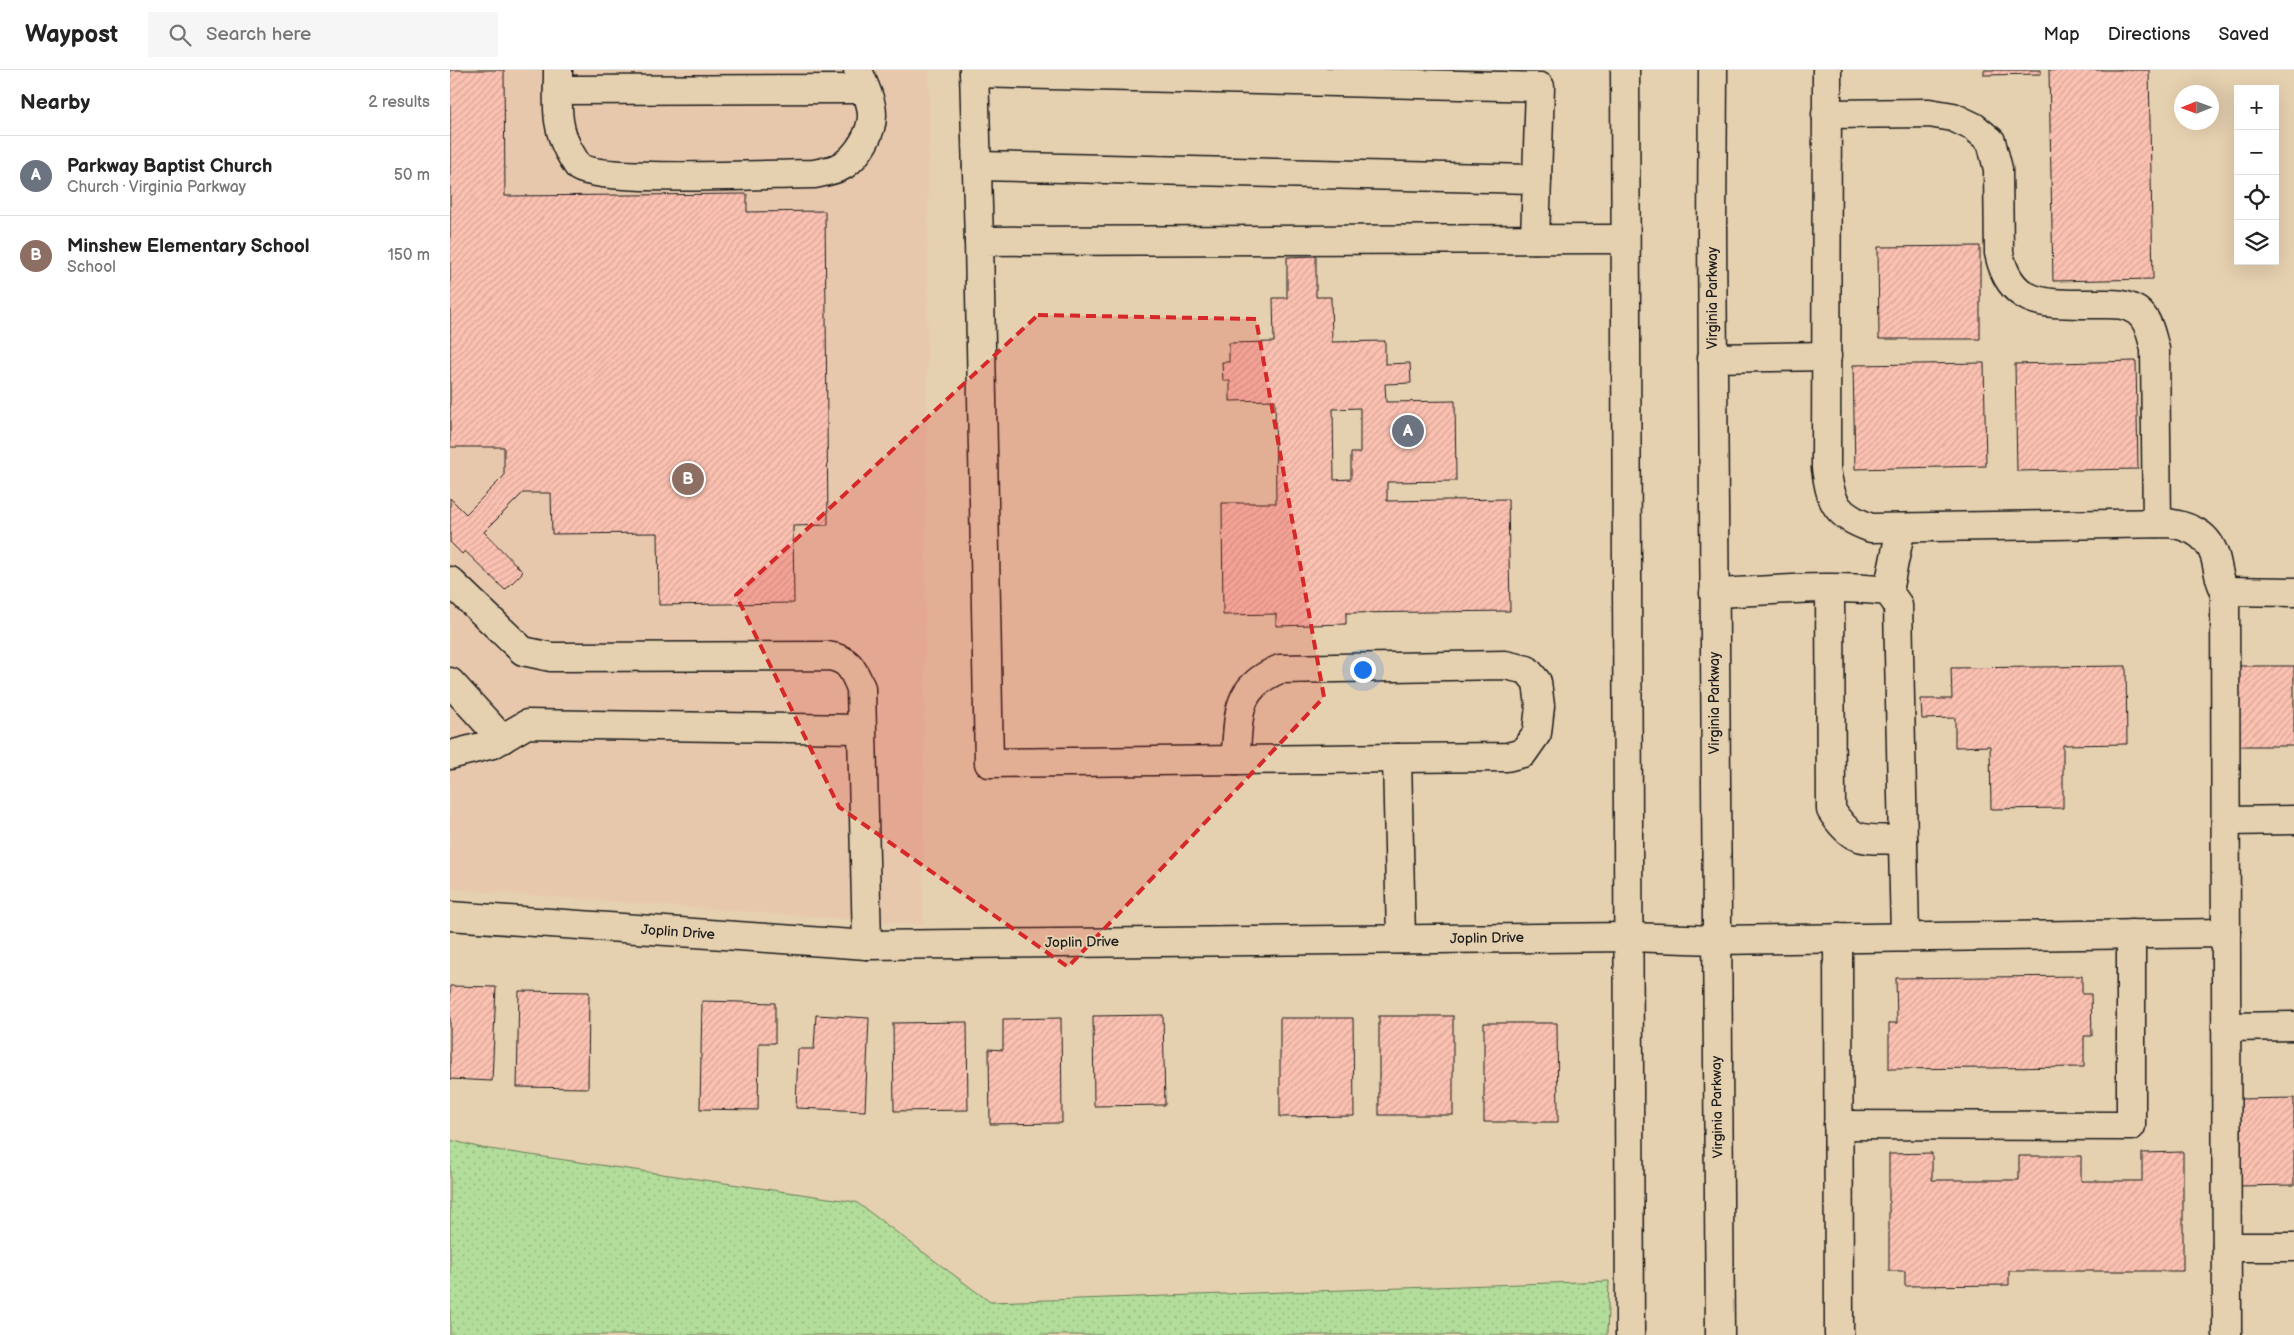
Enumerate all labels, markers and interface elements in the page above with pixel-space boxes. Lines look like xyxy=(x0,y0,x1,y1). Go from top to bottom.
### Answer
search box xyxy=(148,12,498,57)
text: Waypost xyxy=(25,20,118,49)
icon: search xyxy=(166,21,194,49)
text: Search here xyxy=(206,23,311,46)
text: Map xyxy=(2044,24,2080,45)
text: Directions xyxy=(2108,24,2190,45)
text: Saved xyxy=(2218,24,2269,45)
north arrow xyxy=(2174,85,2219,130)
map controls xyxy=(2234,85,2279,265)
button: + xyxy=(2234,85,2279,130)
text: Nearby xyxy=(20,90,90,115)
text: 2 results xyxy=(368,93,430,112)
button: − xyxy=(2234,130,2279,175)
text: Parkway Baptist Church xyxy=(67,155,272,178)
text: A xyxy=(31,166,41,185)
text: 50 m xyxy=(394,166,430,185)
button: locate xyxy=(2234,175,2279,220)
text: Church · Virginia Parkway xyxy=(67,178,246,197)
button: layers xyxy=(2234,220,2279,265)
text: Minshew Elementary School xyxy=(67,235,310,258)
text: B xyxy=(30,246,42,265)
text: 150 m xyxy=(388,246,430,265)
street label: Virginia Parkway xyxy=(1704,246,1721,349)
text: School xyxy=(67,258,116,277)
pin: A xyxy=(1392,412,1424,450)
pin: B xyxy=(672,460,704,498)
street label: Virginia Parkway xyxy=(1706,651,1723,754)
your location xyxy=(1350,657,1376,683)
street label: Joplin Drive xyxy=(640,921,716,943)
street label: Joplin Drive xyxy=(1450,929,1524,947)
street label: Joplin Drive xyxy=(1045,933,1119,951)
street label: Virginia Parkway xyxy=(1708,1055,1726,1158)

